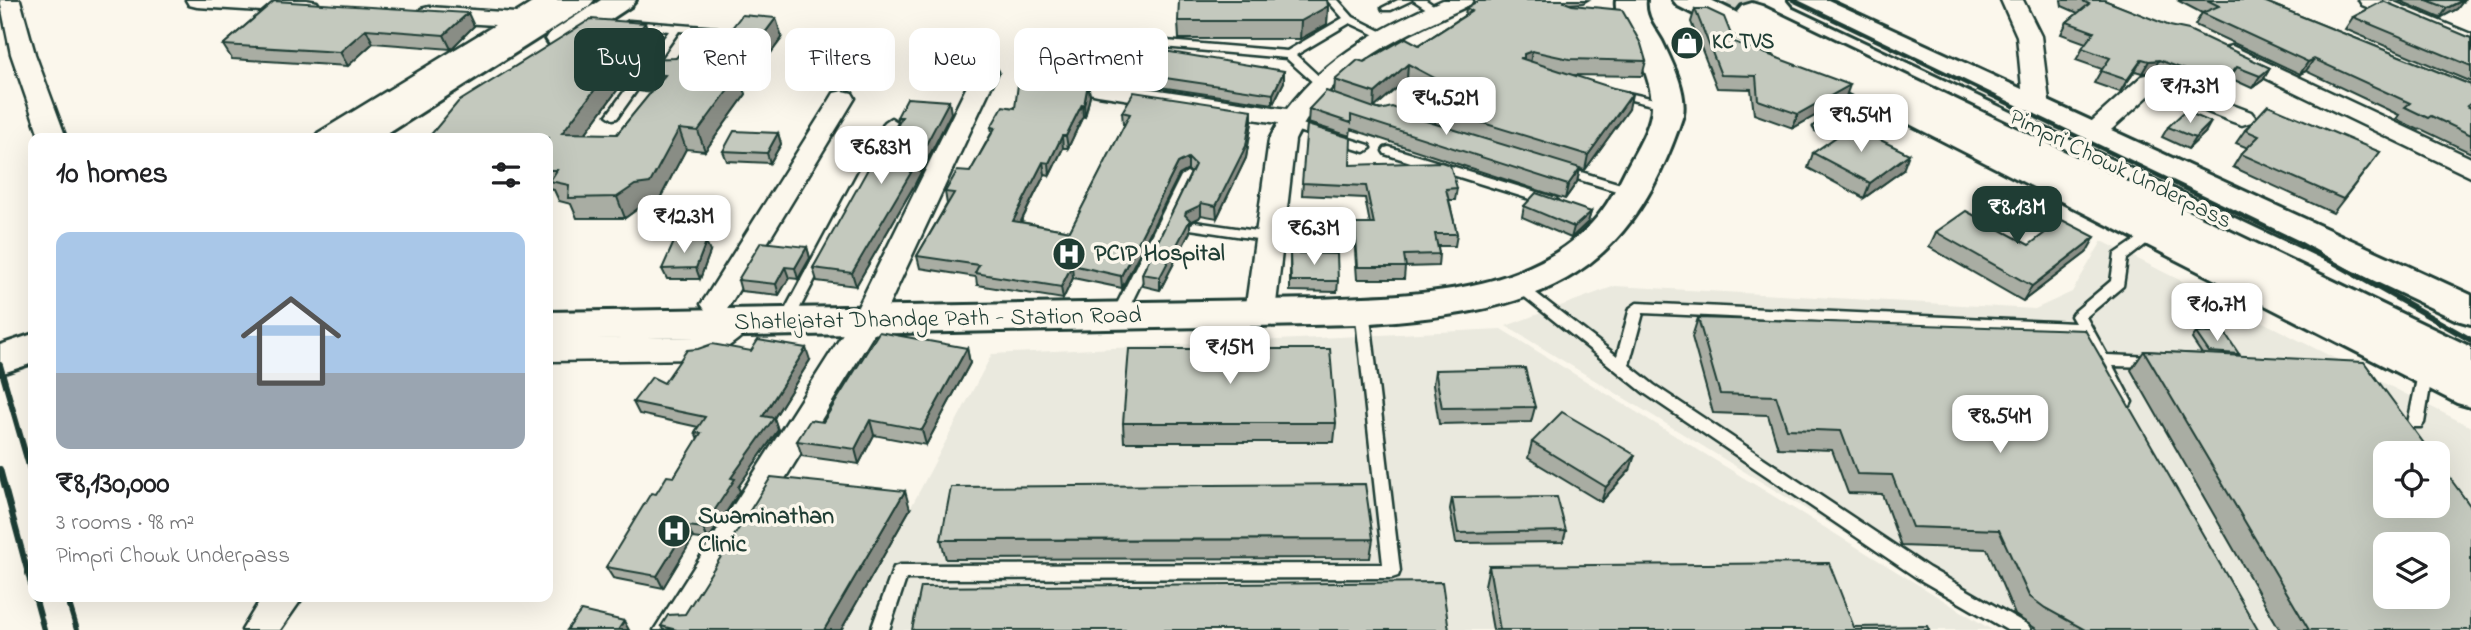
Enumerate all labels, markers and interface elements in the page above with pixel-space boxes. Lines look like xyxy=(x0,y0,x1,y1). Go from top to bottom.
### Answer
shop icon: KC TVS xyxy=(1668,24,1706,62)
chip: Buy xyxy=(574,28,665,91)
chip: Rent xyxy=(679,28,771,91)
chip: Filters xyxy=(785,28,895,91)
chip: New xyxy=(909,28,1000,91)
chip: Apartment xyxy=(1014,28,1168,91)
place label: KC TVS xyxy=(1712,28,1775,58)
pin: ₹17.3M xyxy=(2133,66,2247,125)
text: ₹17.3M xyxy=(2161,71,2219,104)
pin: ₹4.52M xyxy=(1389,78,1503,137)
text: ₹4.52M xyxy=(1413,83,1479,116)
pin: ₹9.54M xyxy=(1804,94,1918,154)
text: ₹9.54M xyxy=(1830,100,1892,133)
street label: Pimpri Chowk Underpass xyxy=(2003,101,2237,239)
pin: ₹6.83M xyxy=(824,127,938,186)
text: ₹6.83M xyxy=(851,132,911,165)
text: 10 homes xyxy=(56,153,168,197)
icon: filters xyxy=(487,156,525,194)
pin: ₹8.13M xyxy=(1960,187,2074,246)
text: ₹8.13M xyxy=(1988,192,2046,225)
pin: ₹12.3M xyxy=(627,196,741,255)
text: ₹12.3M xyxy=(654,201,714,234)
pin: ₹6.3M xyxy=(1265,208,1363,267)
text: ₹6.3M xyxy=(1288,213,1340,246)
hospital icon: PCIP Hospital xyxy=(1050,235,1088,273)
place label: PCIP Hospital xyxy=(1094,237,1225,272)
icon: home xyxy=(228,278,354,404)
pin: ₹10.7M xyxy=(2160,284,2274,343)
text: ₹10.7M xyxy=(2187,289,2247,322)
street label: Shatlejatat Dhandge Path - Station Road xyxy=(734,299,1143,341)
pin: ₹15M xyxy=(1189,326,1271,386)
text: ₹15M xyxy=(1206,332,1254,365)
pin: ₹8.54M xyxy=(1943,396,2057,455)
text: ₹8.54M xyxy=(1968,401,2032,434)
map controls xyxy=(2373,441,2450,609)
button: locate xyxy=(2373,441,2450,518)
text: ₹8,130,000 xyxy=(56,463,169,507)
place label: Swaminathan Clinic xyxy=(698,500,834,563)
text: 3 rooms · 98 m² xyxy=(56,507,194,540)
hospital icon: Swaminathan Clinic xyxy=(655,512,693,550)
button: layers xyxy=(2373,532,2450,609)
text: Pimpri Chowk Underpass xyxy=(56,540,290,573)

